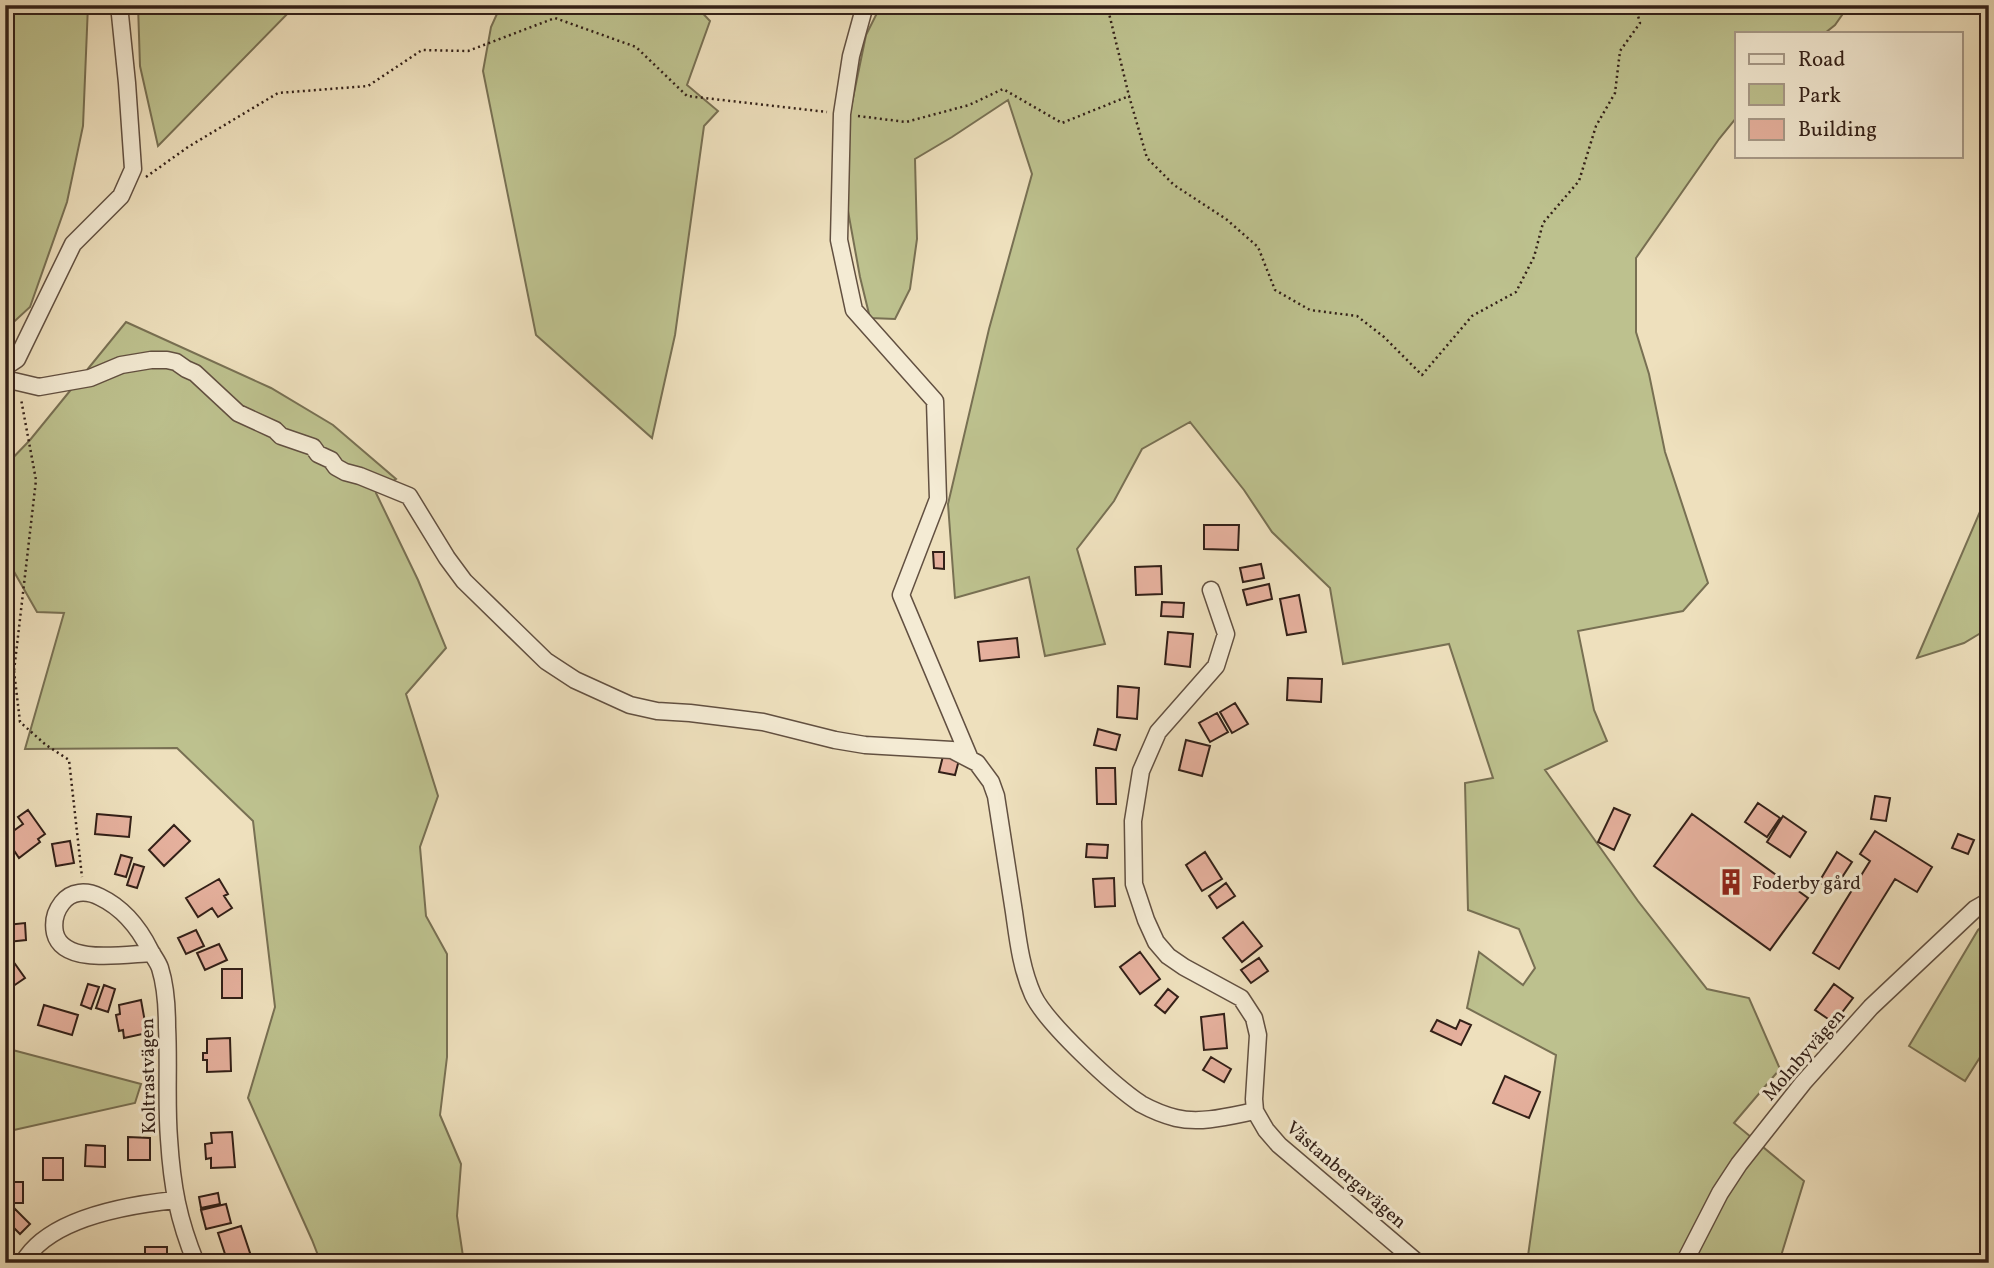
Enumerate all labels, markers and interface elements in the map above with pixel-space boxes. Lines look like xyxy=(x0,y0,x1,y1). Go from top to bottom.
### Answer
legend xyxy=(1735,32,1962,158)
text: Road xyxy=(1798,46,1845,75)
text: Park xyxy=(1798,82,1841,111)
text: Building xyxy=(1798,116,1877,145)
building icon: Foderby gård xyxy=(1716,867,1746,897)
place label: Foderby gård xyxy=(1752,871,1861,897)
street label: Molnbyvägen xyxy=(1757,1004,1852,1107)
street label: Koltrastvägen xyxy=(135,1018,163,1134)
street label: Västanbergavägen xyxy=(1280,1116,1412,1235)

